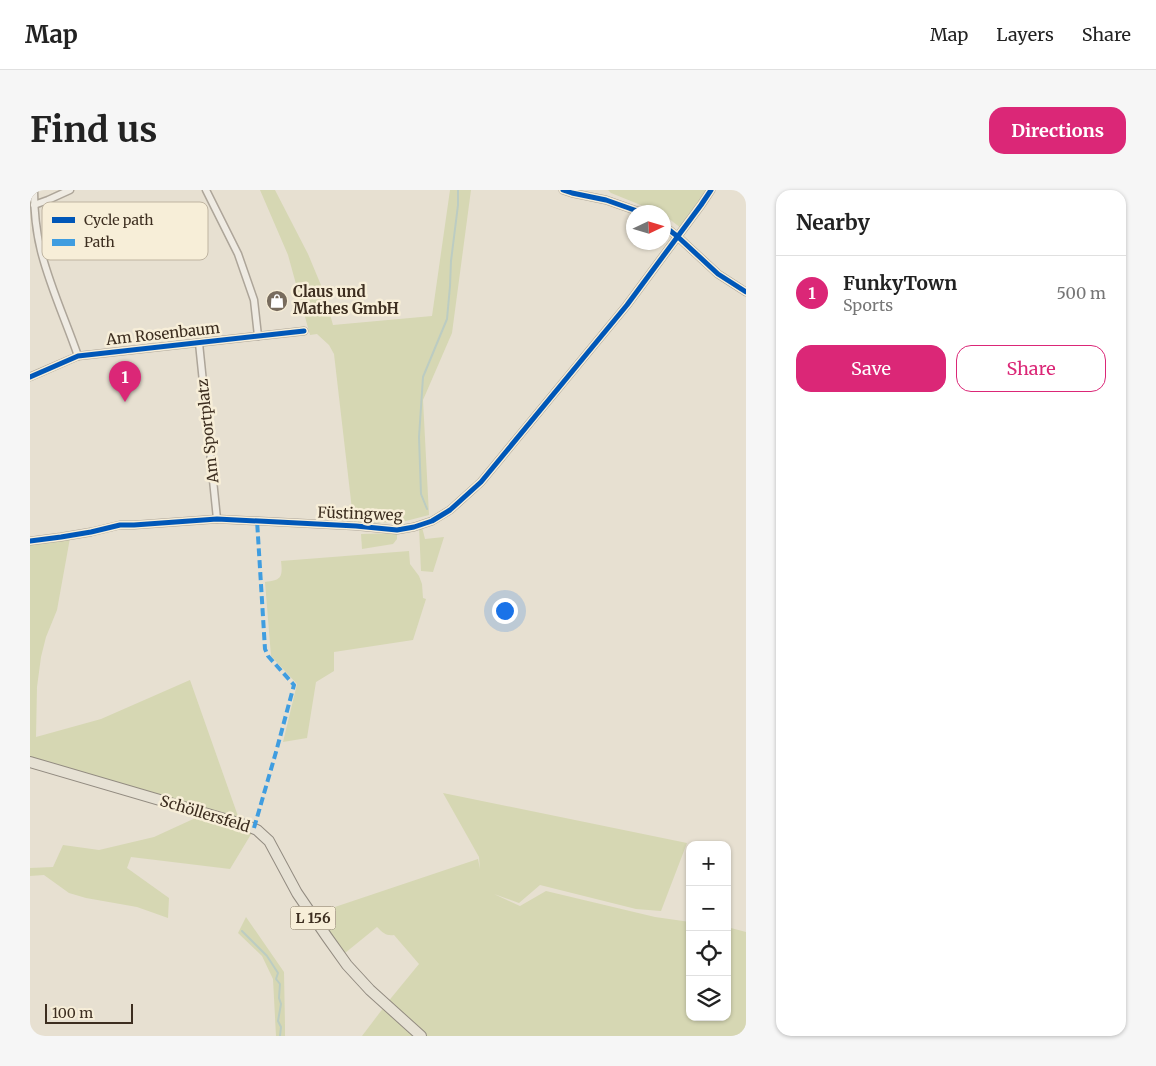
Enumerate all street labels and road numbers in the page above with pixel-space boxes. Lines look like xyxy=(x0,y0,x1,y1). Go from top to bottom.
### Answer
street label: Am Rosenbaum xyxy=(104,318,221,349)
street label: Am Sportplatz xyxy=(193,378,223,485)
street label: Füstingweg xyxy=(317,503,403,524)
street label: Schöllersfeld xyxy=(158,791,252,836)
road number: L 156 xyxy=(290,906,336,930)

